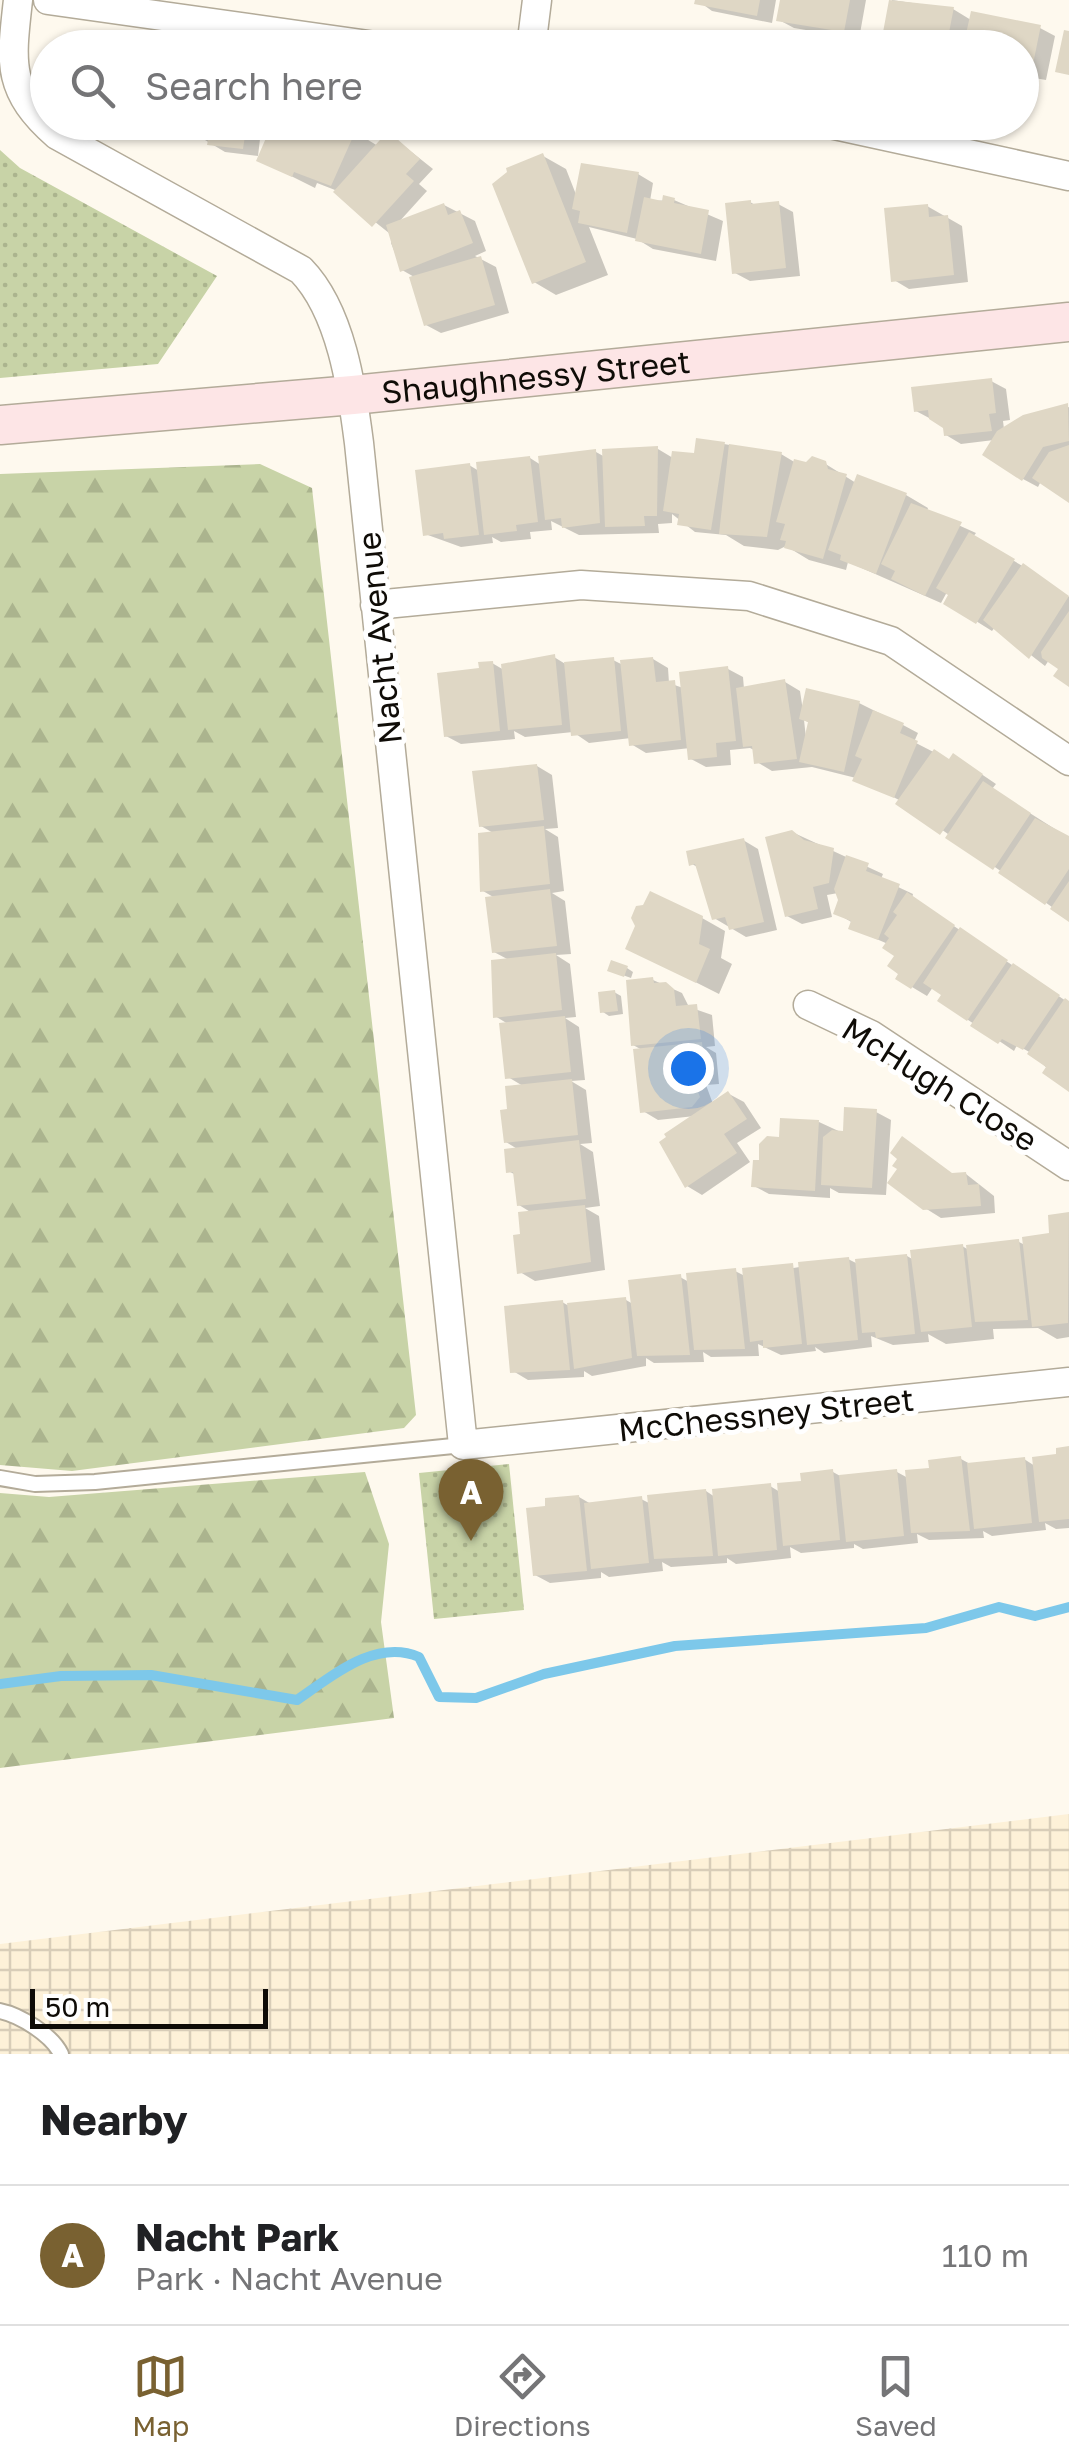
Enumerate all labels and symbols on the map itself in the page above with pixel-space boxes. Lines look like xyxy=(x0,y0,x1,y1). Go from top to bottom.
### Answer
street label: Shaughnessy Street xyxy=(380,342,692,411)
street label: Nacht Avenue xyxy=(349,530,409,746)
street label: McHugh Close xyxy=(836,1009,1044,1159)
your location xyxy=(663,1043,714,1094)
street label: McChessney Street xyxy=(616,1380,916,1448)
pin: A xyxy=(438,1458,504,1541)
scale bar xyxy=(30,1984,268,2028)

